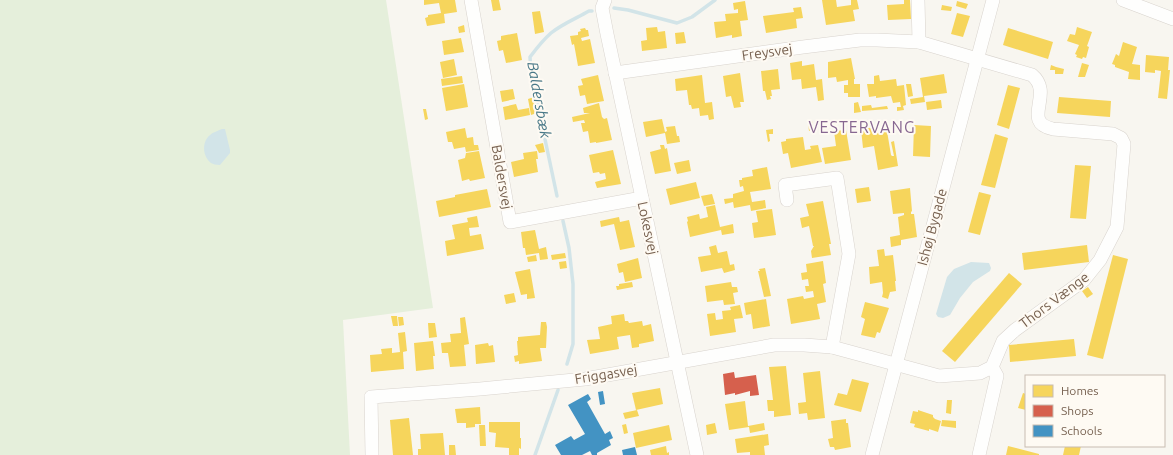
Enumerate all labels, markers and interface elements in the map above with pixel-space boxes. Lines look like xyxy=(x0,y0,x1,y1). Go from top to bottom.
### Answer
street label: Freysvej xyxy=(741,41,793,63)
water label: Baldersbæk xyxy=(524,60,555,140)
district label: VESTERVANG xyxy=(808,118,916,136)
street label: Baldersvej xyxy=(488,144,516,210)
street label: Ishøj Bygade xyxy=(914,187,950,267)
street label: Lokesvej xyxy=(635,200,661,256)
street label: Thors Vænge xyxy=(1016,269,1092,331)
street label: Friggasvej xyxy=(574,361,638,387)
legend xyxy=(1025,375,1165,447)
text: Homes xyxy=(1061,384,1099,397)
text: Shops xyxy=(1061,404,1093,417)
text: Schools xyxy=(1061,424,1102,437)

